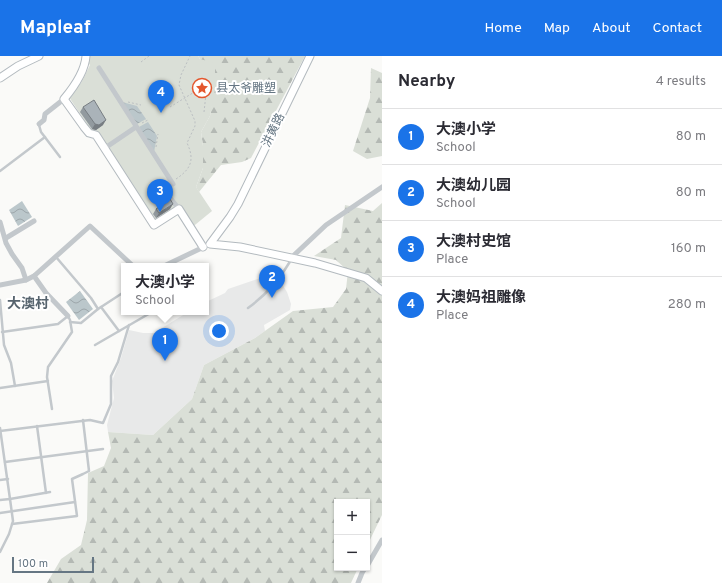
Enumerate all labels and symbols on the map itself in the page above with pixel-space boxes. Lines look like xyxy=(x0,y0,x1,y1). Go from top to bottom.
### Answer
place icon: 县太爷雕塑 xyxy=(191,77,213,99)
pin: 4 xyxy=(148,80,174,113)
place label: 县太爷雕塑 xyxy=(216,81,276,97)
street label: 汫黄路 xyxy=(259,111,289,150)
pin: 3 xyxy=(147,179,173,212)
pin: 2 xyxy=(259,265,285,298)
district label: 大澳村 xyxy=(7,295,49,313)
your location xyxy=(209,321,229,341)
pin: 1 xyxy=(152,328,178,361)
scale bar xyxy=(12,555,94,574)

